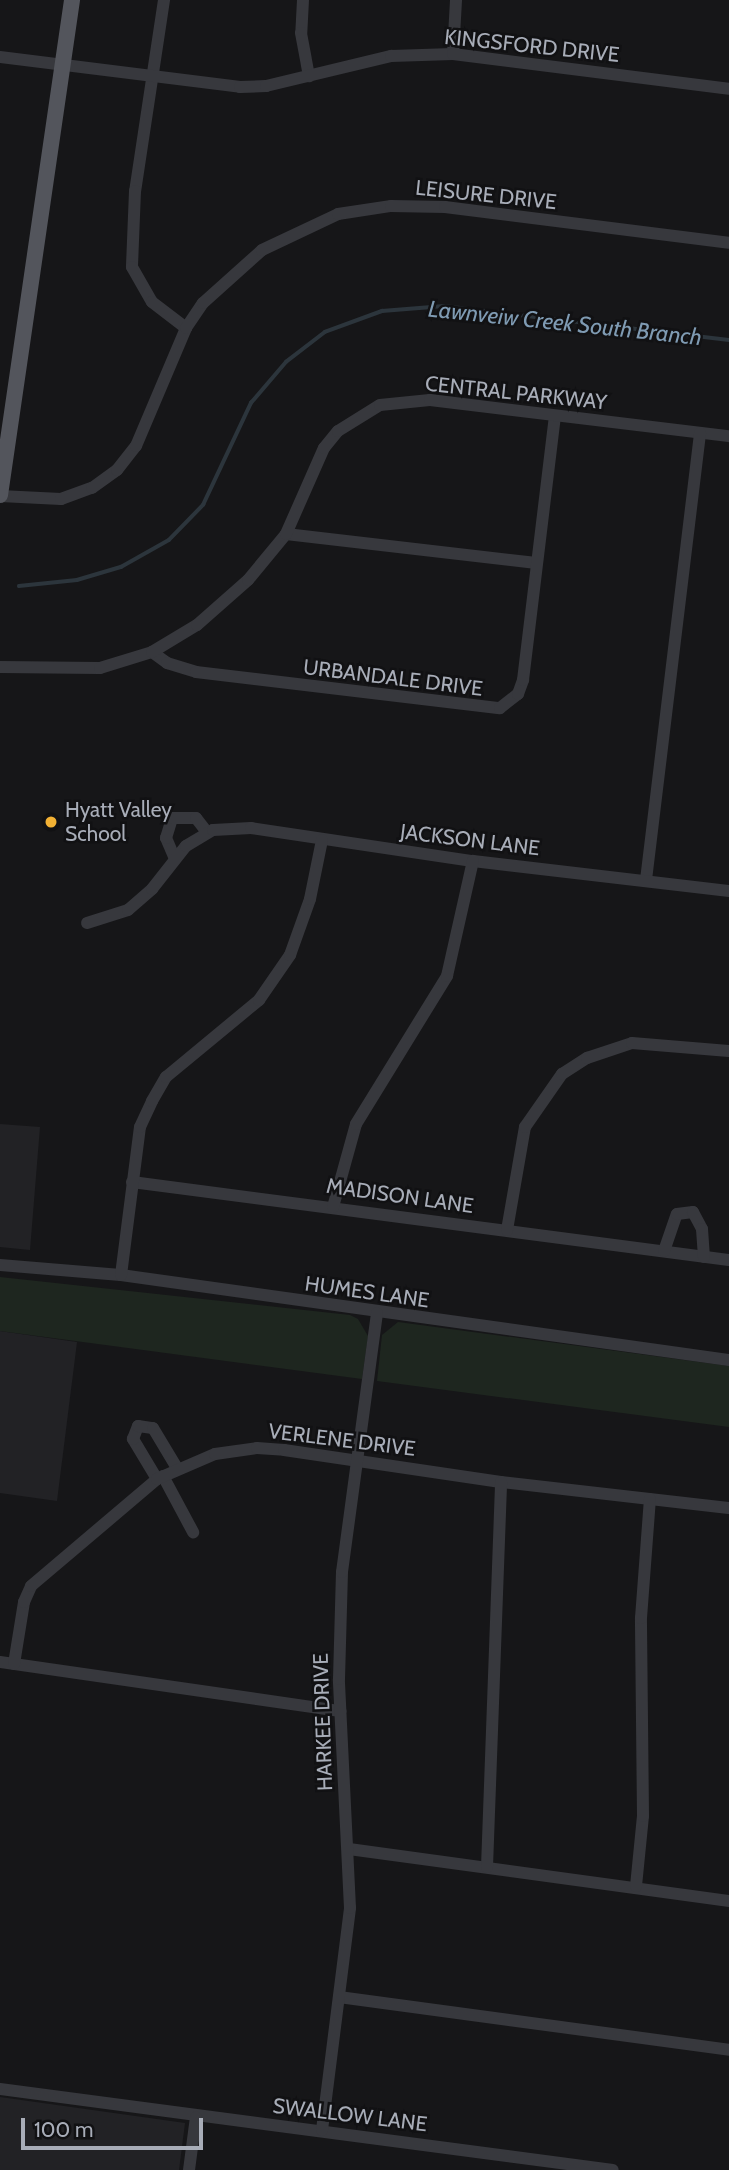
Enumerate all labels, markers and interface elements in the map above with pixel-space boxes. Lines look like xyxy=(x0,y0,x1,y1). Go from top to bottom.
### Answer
street label: KINGSFORD DRIVE xyxy=(443,24,621,68)
street label: LEISURE DRIVE xyxy=(414,175,558,215)
water label: Lawnveiw Creek South Branch xyxy=(427,295,703,351)
street label: CENTRAL PARKWAY xyxy=(424,371,608,415)
street label: URBANDALE DRIVE xyxy=(302,654,484,702)
place label: Hyatt Valley School xyxy=(65,797,172,847)
marker: Hyatt Valley School xyxy=(43,814,59,830)
street label: JACKSON LANE xyxy=(399,819,541,861)
street label: MADISON LANE xyxy=(325,1173,475,1219)
street label: HUMES LANE xyxy=(303,1271,431,1313)
street label: VERLENE DRIVE xyxy=(267,1418,417,1462)
street label: HARKEE DRIVE xyxy=(308,1653,338,1791)
street label: SWALLOW LANE xyxy=(271,2093,429,2137)
scale bar xyxy=(24,2104,206,2148)
text: 100 m xyxy=(34,2117,93,2142)

